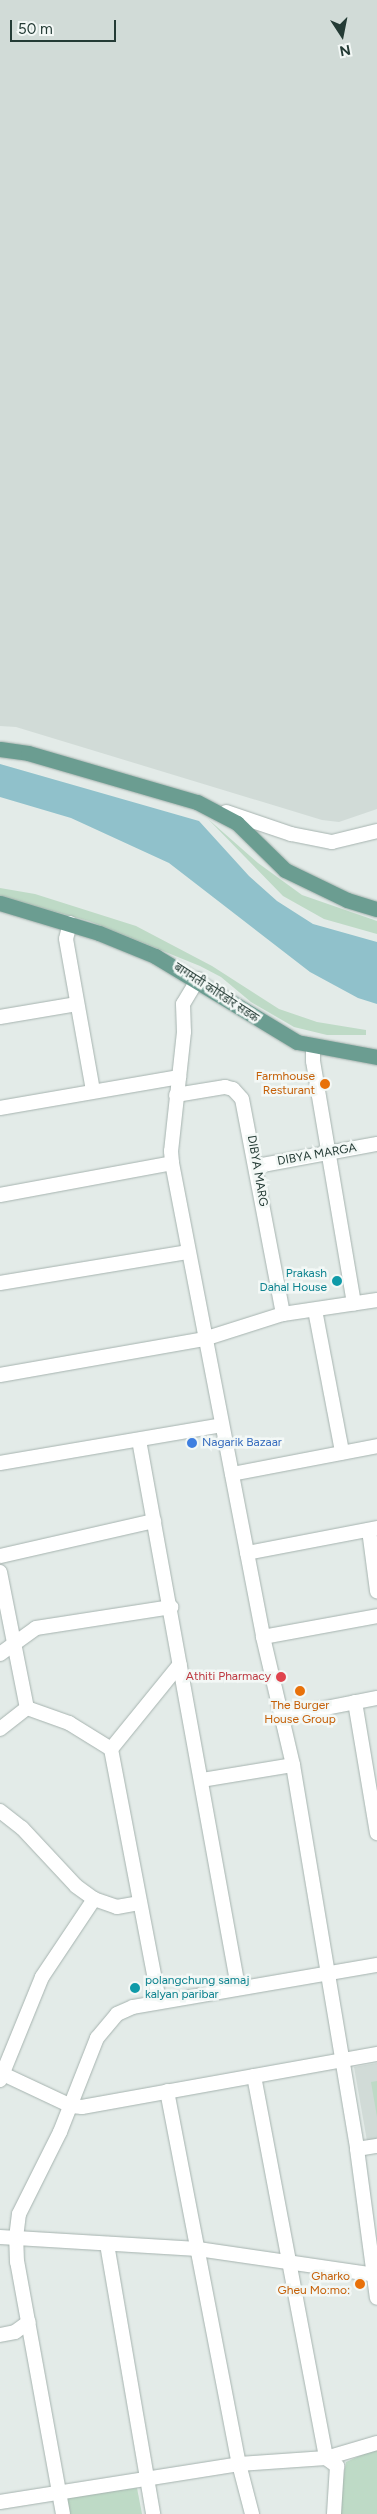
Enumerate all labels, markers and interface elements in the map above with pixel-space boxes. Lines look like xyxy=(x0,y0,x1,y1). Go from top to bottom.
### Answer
scale bar xyxy=(12,10,119,42)
north arrow xyxy=(317,10,367,60)
text: 50 m xyxy=(18,20,53,38)
text: N xyxy=(338,41,352,60)
street label: बागमती कोरिडोर सडक xyxy=(171,960,261,1026)
place label: Farmhouse Resturant xyxy=(256,1070,315,1098)
marker: Farmhouse Resturant xyxy=(319,1078,331,1090)
street label: DIBYA MARG xyxy=(244,1134,270,1208)
street label: DIBYA MARGA xyxy=(276,1141,358,1169)
place label: Prakash Dahal House xyxy=(259,1267,327,1295)
marker: Prakash Dahal House xyxy=(331,1275,343,1287)
place label: Nagarik Bazaar xyxy=(202,1436,282,1450)
marker: Nagarik Bazaar xyxy=(186,1437,198,1449)
place label: Athiti Pharmacy xyxy=(186,1670,271,1684)
marker: Athiti Pharmacy xyxy=(275,1671,287,1683)
marker: The Burger House Group xyxy=(294,1685,306,1697)
place label: The Burger House Group xyxy=(264,1699,336,1727)
place label: polangchung samaj kalyan paribar xyxy=(145,1974,249,2002)
marker: polangchung samaj kalyan paribar xyxy=(129,1982,141,1994)
place label: Gharko Gheu Mo:mo: xyxy=(278,2270,350,2298)
marker: Gharko Gheu Mo:mo: xyxy=(354,2278,366,2290)

